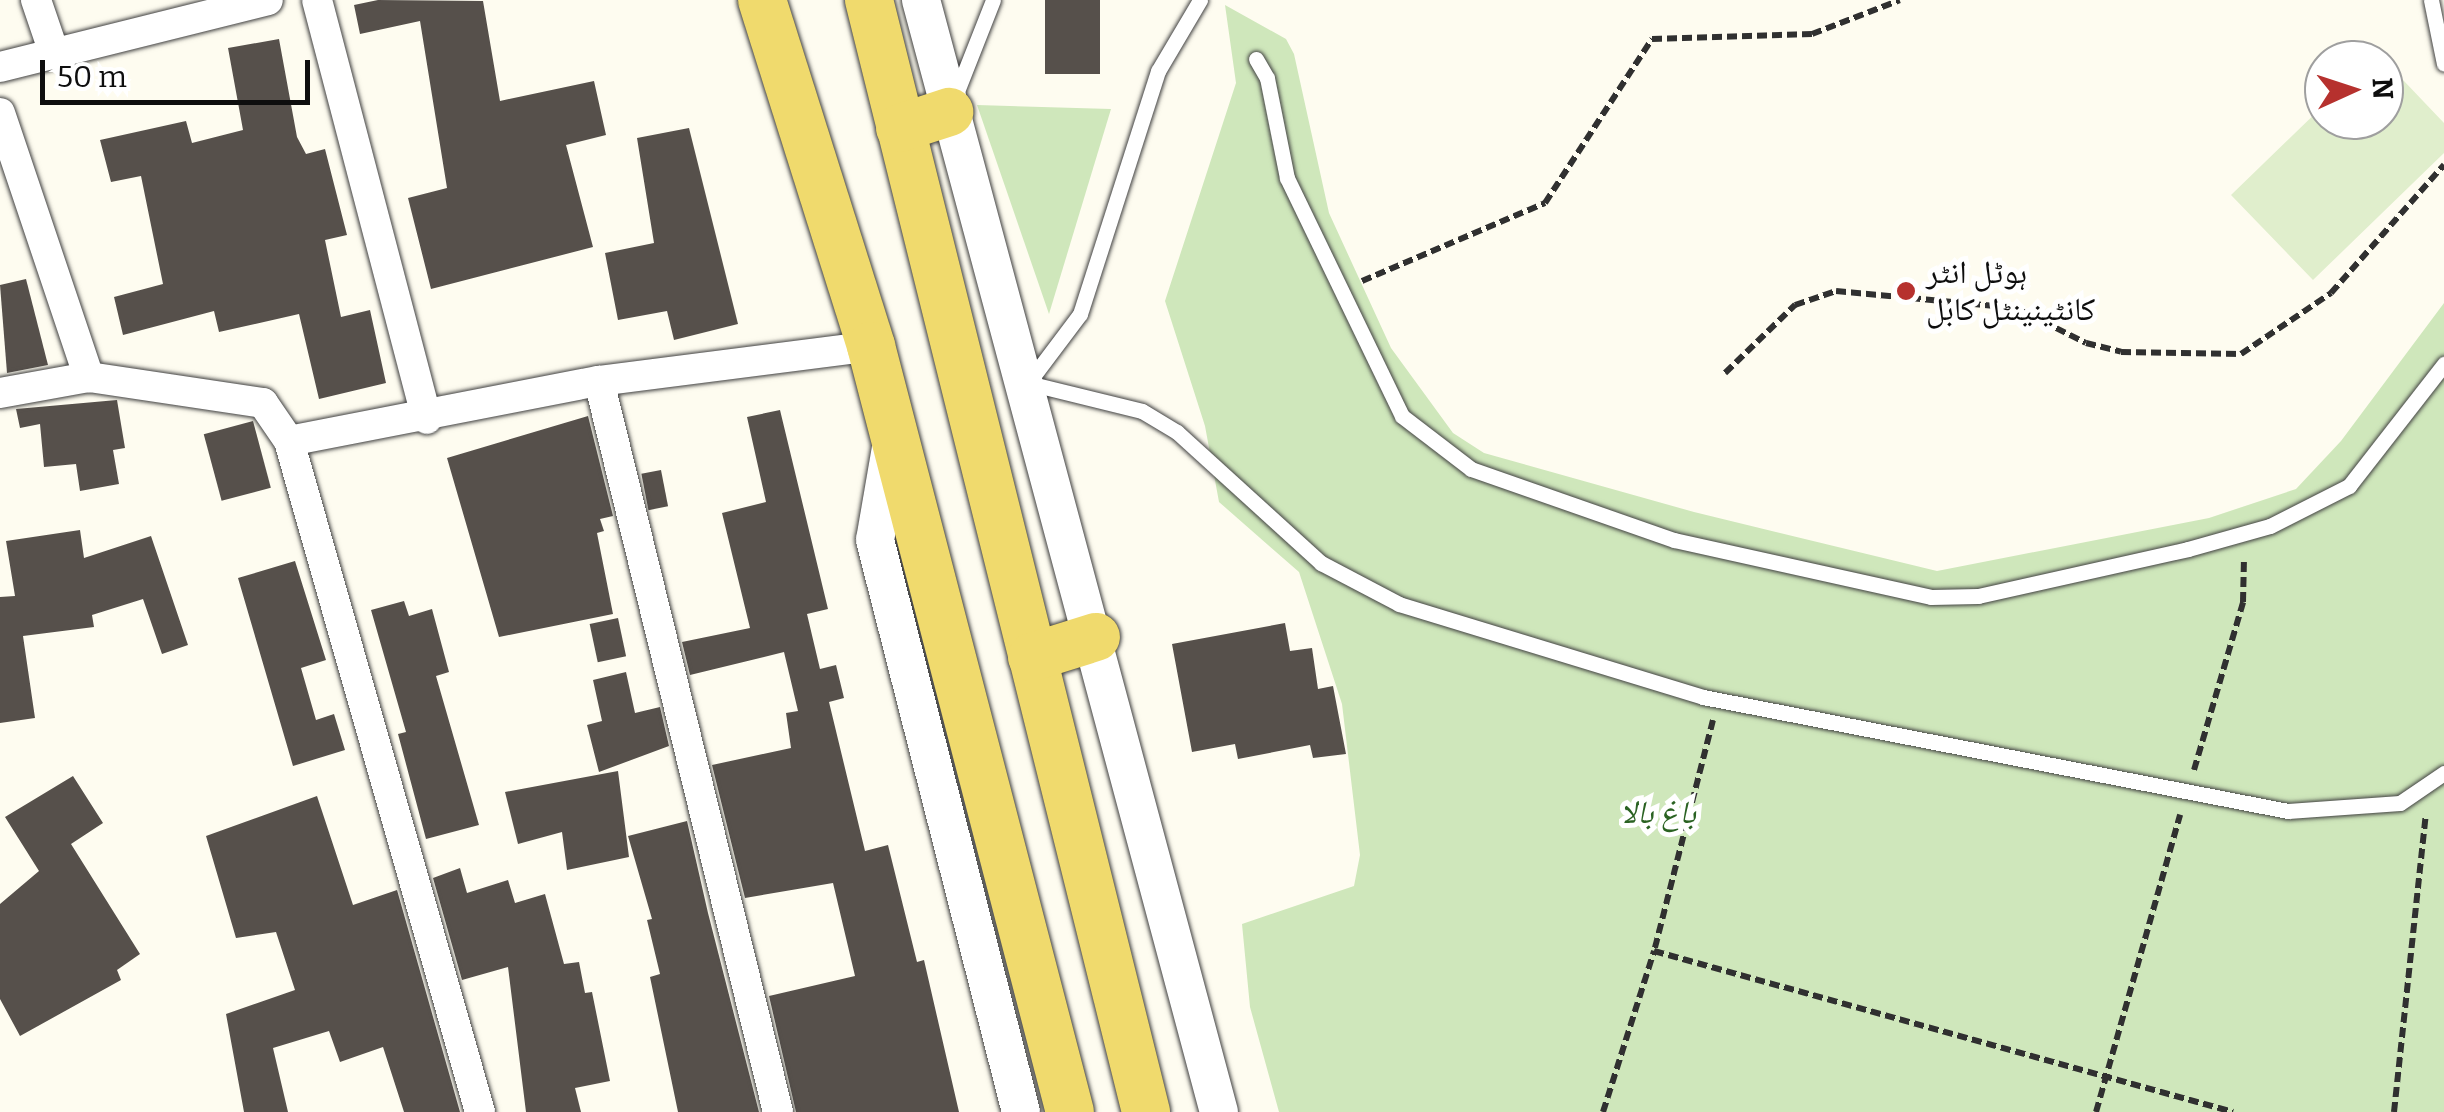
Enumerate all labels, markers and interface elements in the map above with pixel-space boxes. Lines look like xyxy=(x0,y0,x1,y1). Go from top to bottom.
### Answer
scale bar xyxy=(45,40,315,102)
north arrow xyxy=(2304,40,2404,140)
text: 50 m xyxy=(57,59,127,95)
text: N xyxy=(2365,77,2400,100)
place label: ہوٹل انٹر کانٹینینٹل کابل xyxy=(1926,254,2095,329)
marker: ہوٹل انٹر کانٹینینٹل کابل xyxy=(1895,280,1917,302)
park label: باغ بالا xyxy=(1620,793,1696,831)

